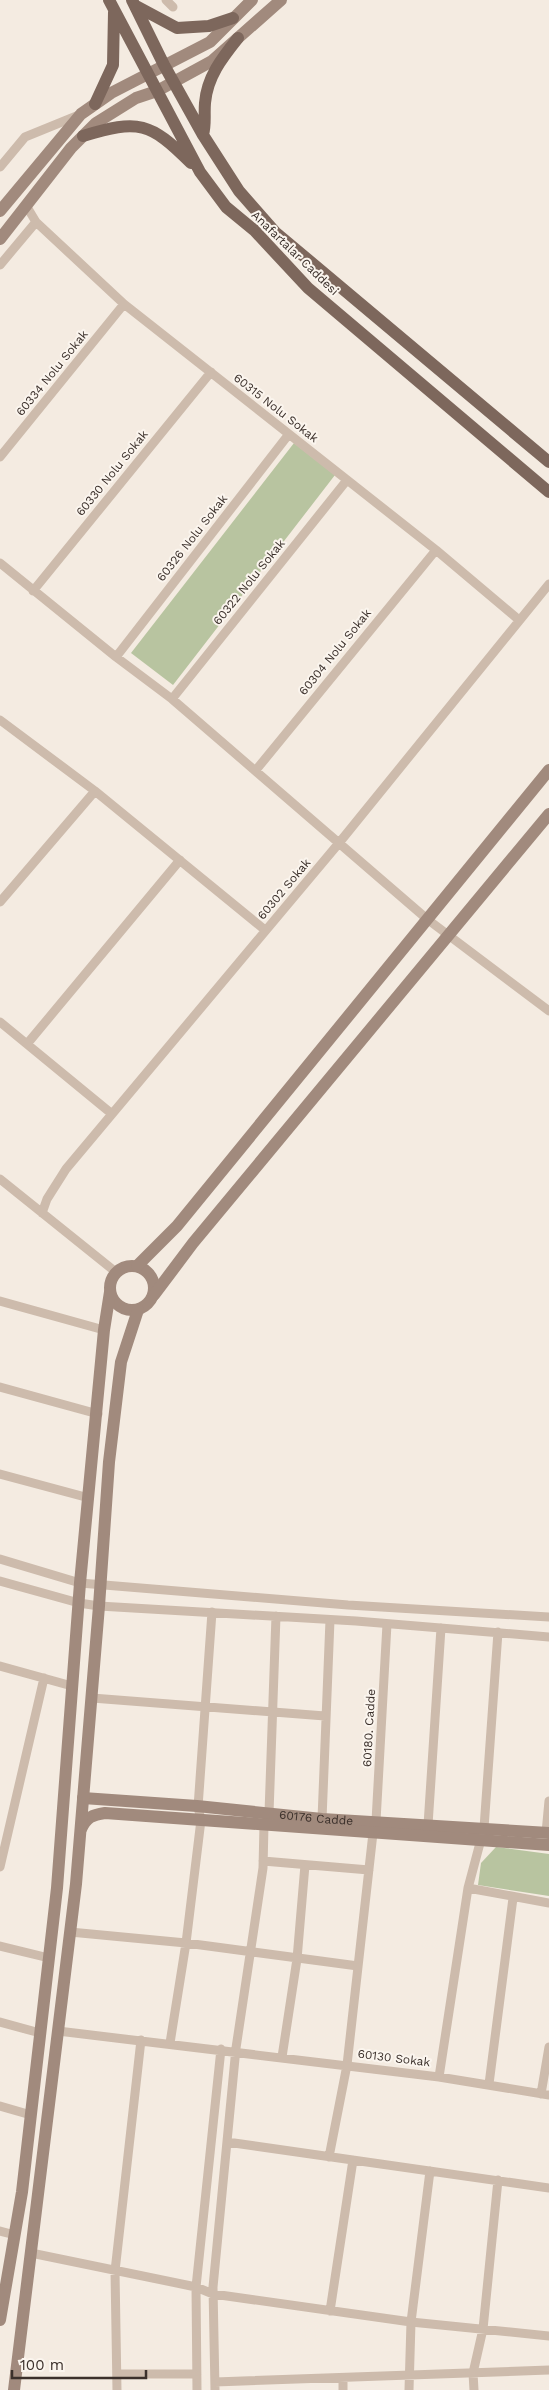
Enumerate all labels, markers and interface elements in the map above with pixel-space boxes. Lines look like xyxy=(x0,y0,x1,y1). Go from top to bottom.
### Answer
street label: Anafartalar Caddesi xyxy=(249,208,341,298)
street label: 60334 Nolu Sokak xyxy=(13,327,91,419)
street label: 60315 Nolu Sokak xyxy=(231,371,321,446)
street label: 60330 Nolu Sokak xyxy=(73,427,151,519)
street label: 60326 Nolu Sokak xyxy=(154,492,230,584)
street label: 60322 Nolu Sokak xyxy=(210,536,288,628)
street label: 60304 Nolu Sokak xyxy=(296,606,374,698)
street label: 60302 Sokak xyxy=(254,856,314,922)
street label: 60180. Cadde xyxy=(360,1688,378,1767)
street label: 60176 Cadde xyxy=(278,1808,354,1828)
street label: 60130 Sokak xyxy=(357,2047,431,2069)
scale bar xyxy=(12,2348,146,2380)
text: 100 m xyxy=(20,2356,64,2374)

